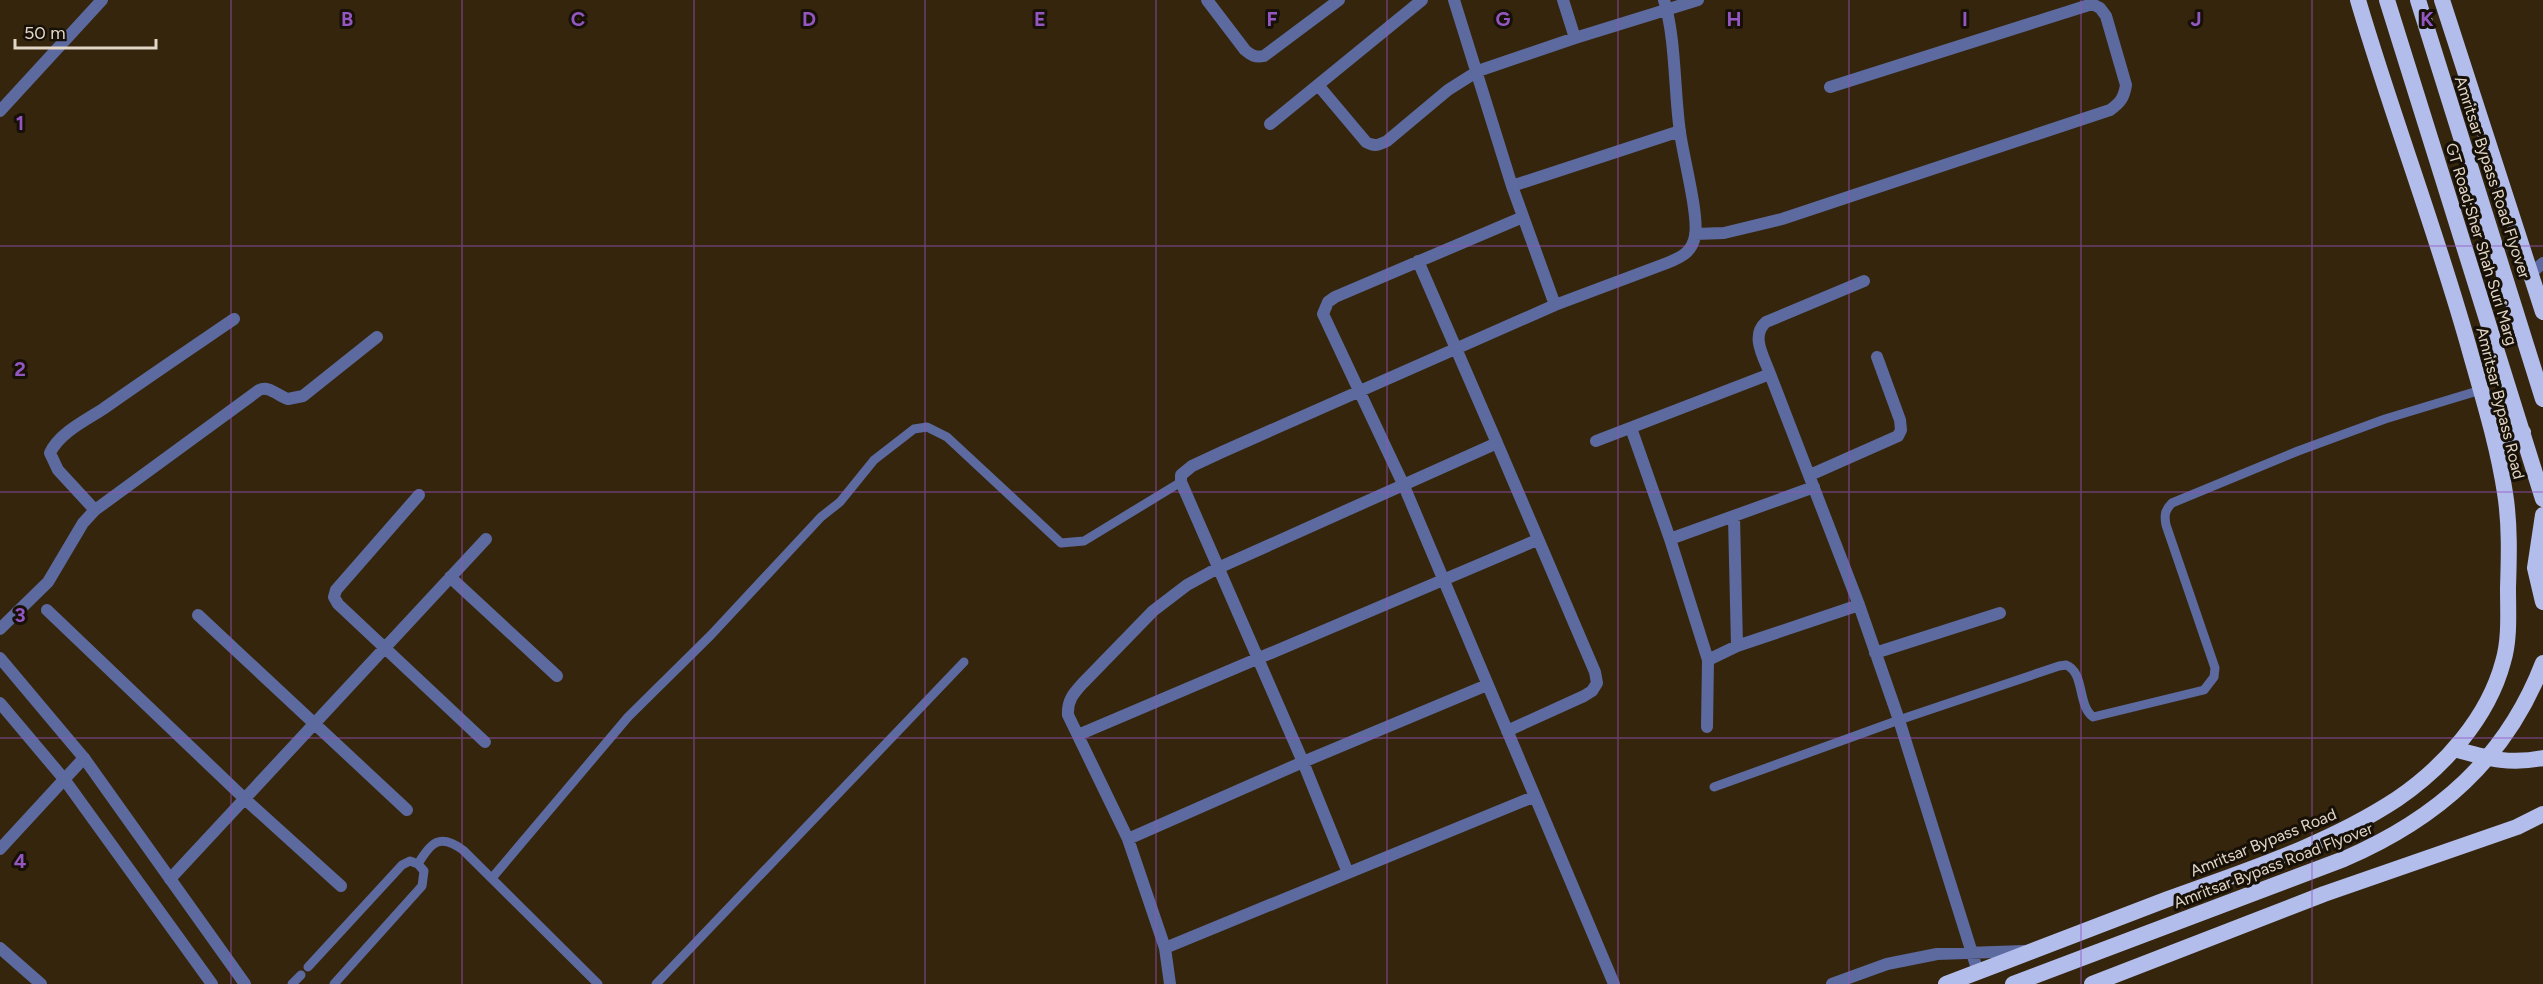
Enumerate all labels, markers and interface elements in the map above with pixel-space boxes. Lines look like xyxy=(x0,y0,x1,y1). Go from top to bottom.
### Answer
text: B xyxy=(341,7,353,31)
text: C xyxy=(571,7,585,31)
text: D xyxy=(802,7,816,31)
text: E xyxy=(1034,7,1046,31)
text: F xyxy=(1266,7,1278,31)
text: G xyxy=(1496,7,1511,31)
text: H xyxy=(1727,7,1742,31)
text: I xyxy=(1962,7,1968,31)
text: J xyxy=(2190,7,2202,31)
text: K xyxy=(2420,7,2434,31)
scale bar xyxy=(15,12,156,50)
text: 50 m xyxy=(24,22,66,44)
street label: Amritsar Bypass Road Flyover xyxy=(2451,73,2534,281)
text: 1 xyxy=(16,111,24,135)
street label: GT Road;Sher Shah Suri Marg xyxy=(2442,141,2521,348)
street label: Amritsar Bypass Road xyxy=(2472,325,2529,481)
text: 2 xyxy=(14,357,26,381)
text: 3 xyxy=(14,603,26,627)
street label: Amritsar Bypass Road xyxy=(2187,804,2339,881)
street label: Amritsar Bypass Road Flyover xyxy=(2171,818,2376,912)
text: 4 xyxy=(14,849,27,873)

